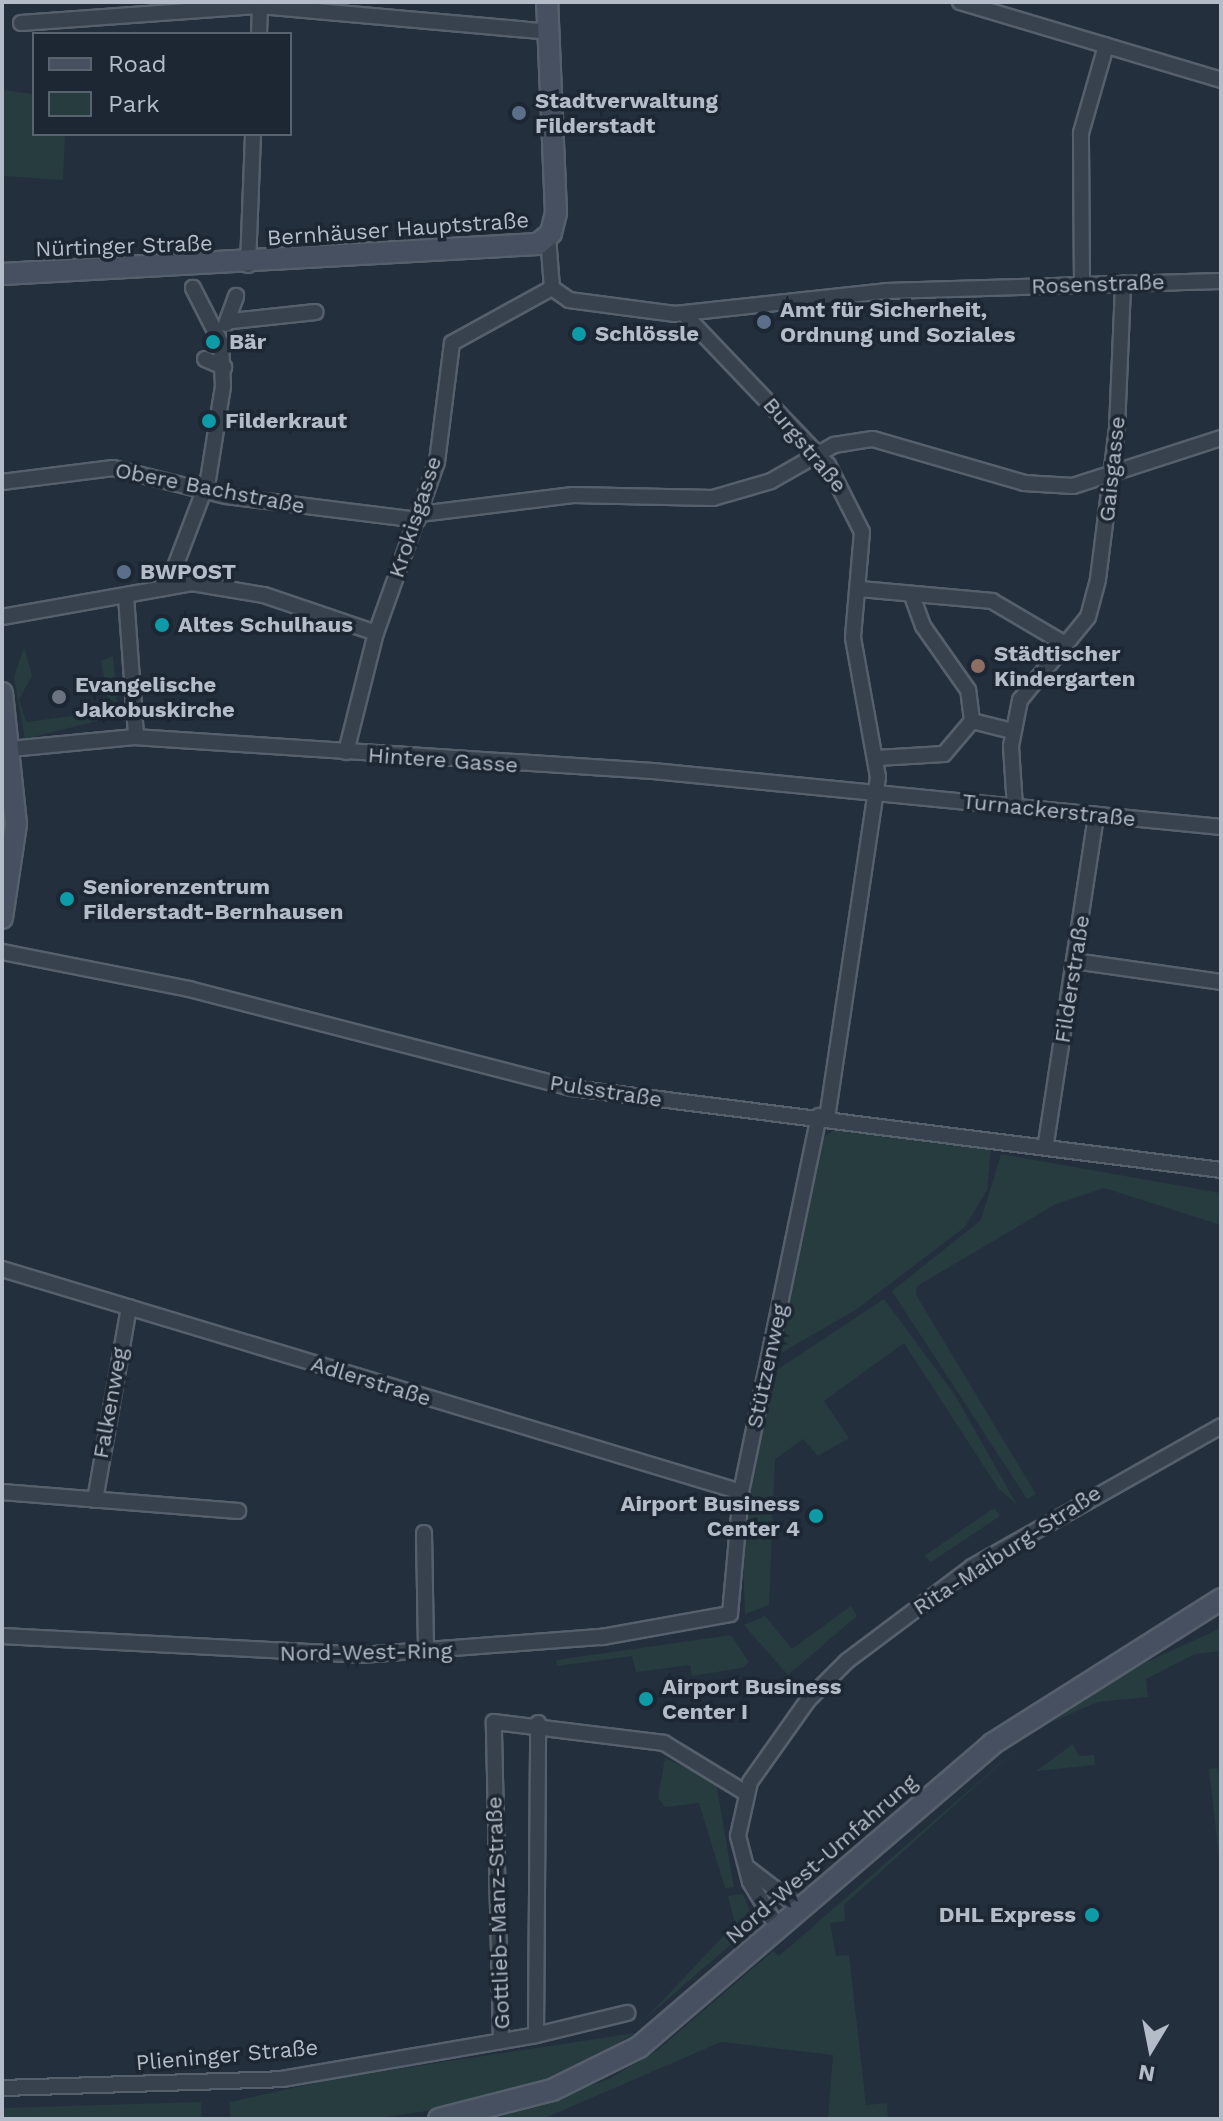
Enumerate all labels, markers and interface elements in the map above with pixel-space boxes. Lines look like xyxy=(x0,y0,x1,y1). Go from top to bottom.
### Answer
legend xyxy=(32,32,292,136)
text: Road xyxy=(108,50,167,78)
place label: Stadtverwaltung Filderstadt xyxy=(535,87,718,138)
text: Park xyxy=(108,90,160,118)
marker: Stadtverwaltung Filderstadt xyxy=(510,104,528,122)
street label: Bernhäuser Hauptstraße xyxy=(266,207,530,251)
street label: Nürtinger Straße xyxy=(35,230,213,262)
street label: Rosenstraße xyxy=(1031,268,1165,300)
place label: Amt für Sicherheit, Ordnung und Soziales xyxy=(780,296,1016,348)
marker: Amt für Sicherheit, Ordnung und Soziales xyxy=(755,313,773,331)
place label: Schlössle xyxy=(595,321,699,347)
marker: Schlössle xyxy=(570,325,588,343)
place label: Bär xyxy=(229,329,266,355)
marker: Bär xyxy=(204,333,222,351)
street label: Burgstraße xyxy=(758,392,852,498)
place label: Filderkraut xyxy=(225,408,347,434)
marker: Filderkraut xyxy=(200,412,218,430)
street label: Gaisgasse xyxy=(1093,415,1131,523)
street label: Krokisgasse xyxy=(383,453,447,581)
street label: Obere Bachstraße xyxy=(113,457,307,519)
place label: BWPOST xyxy=(140,559,236,585)
marker: BWPOST xyxy=(115,563,133,581)
place label: Altes Schulhaus xyxy=(178,612,353,638)
marker: Altes Schulhaus xyxy=(153,616,171,634)
place label: Städtischer Kindergarten xyxy=(994,640,1135,692)
marker: Städtischer Kindergarten xyxy=(969,657,987,675)
place label: Evangelische Jakobuskirche xyxy=(75,671,235,722)
marker: Evangelische Jakobuskirche xyxy=(50,688,68,706)
street label: Hintere Gasse xyxy=(367,742,519,778)
street label: Turnackerstraße xyxy=(961,788,1137,832)
place label: Seniorenzentrum Filderstadt-Bernhausen xyxy=(83,873,343,924)
marker: Seniorenzentrum Filderstadt-Bernhausen xyxy=(58,890,76,908)
street label: Filderstraße xyxy=(1049,913,1095,1045)
street label: Pulsstraße xyxy=(548,1069,664,1113)
street label: Stützenweg xyxy=(741,1302,793,1430)
street label: Falkenweg xyxy=(87,1345,133,1461)
street label: Adlerstraße xyxy=(308,1350,434,1412)
street label: Rita-Maiburg-Straße xyxy=(908,1479,1106,1621)
place label: Airport Business Center 4 xyxy=(621,1490,800,1542)
marker: Airport Business Center 4 xyxy=(807,1507,825,1525)
street label: Nord-West-Ring xyxy=(279,1637,453,1667)
place label: Airport Business Center I xyxy=(662,1673,841,1724)
marker: Airport Business Center I xyxy=(637,1690,655,1708)
street label: Nord-West-Umfahrung xyxy=(720,1769,922,1949)
street label: Gottlieb-Manz-Straße xyxy=(481,1796,515,2030)
place label: DHL Express xyxy=(938,1902,1076,1928)
marker: DHL Express xyxy=(1083,1906,1101,1924)
north arrow xyxy=(1111,2009,1191,2089)
street label: Plieninger Straße xyxy=(135,2034,319,2076)
text: N xyxy=(1137,2059,1157,2087)

